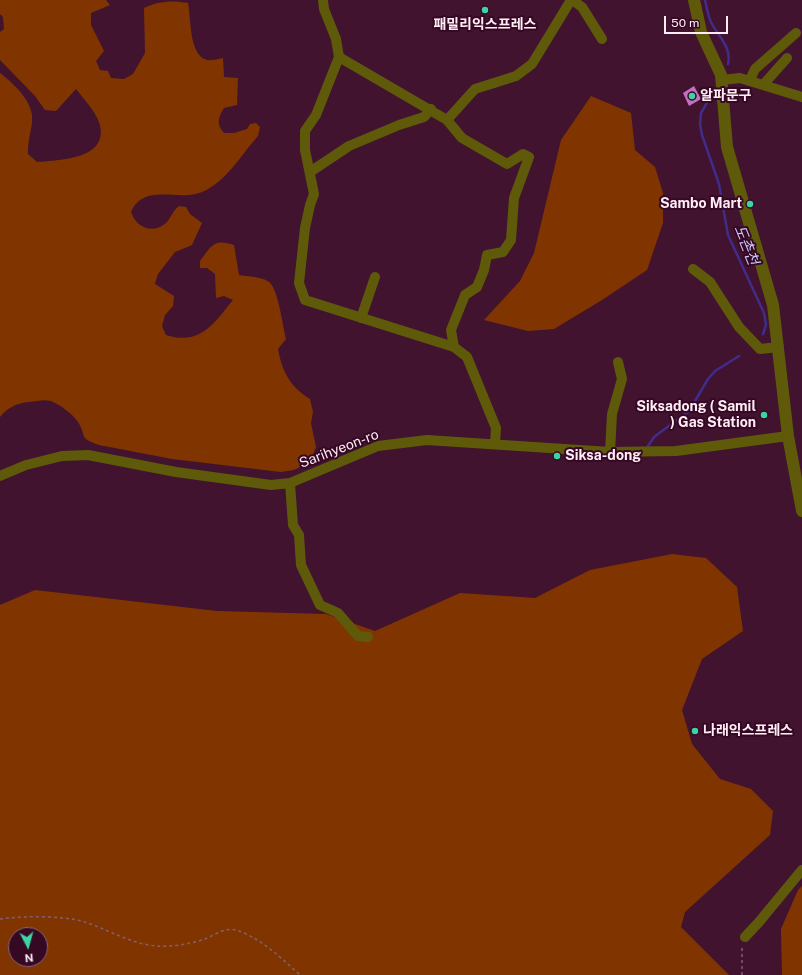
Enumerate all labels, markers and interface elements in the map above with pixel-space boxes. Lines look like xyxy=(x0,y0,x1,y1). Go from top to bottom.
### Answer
marker: 패밀리익스프레스 xyxy=(480,5,490,15)
scale bar xyxy=(666,8,730,34)
text: 50 m xyxy=(671,16,699,30)
place label: 패밀리익스프레스 xyxy=(433,17,537,33)
place label: 알파문구 xyxy=(700,88,752,104)
marker: 알파문구 xyxy=(687,91,697,101)
place label: Sambo Mart xyxy=(660,196,742,212)
marker: Sambo Mart xyxy=(745,199,755,209)
water label: 도촌천 xyxy=(730,222,762,268)
place label: Siksadong ( Samil ) Gas Station xyxy=(636,399,756,432)
marker: Siksadong ( Samil ) Gas Station xyxy=(759,410,769,420)
street label: Sarihyeon-ro xyxy=(297,426,381,472)
place label: Siksa-dong xyxy=(565,448,641,464)
marker: Siksa-dong xyxy=(552,451,562,461)
place label: 나래익스프레스 xyxy=(703,723,793,739)
marker: 나래익스프레스 xyxy=(690,726,700,736)
north arrow xyxy=(8,927,48,967)
text: N xyxy=(24,952,34,964)

